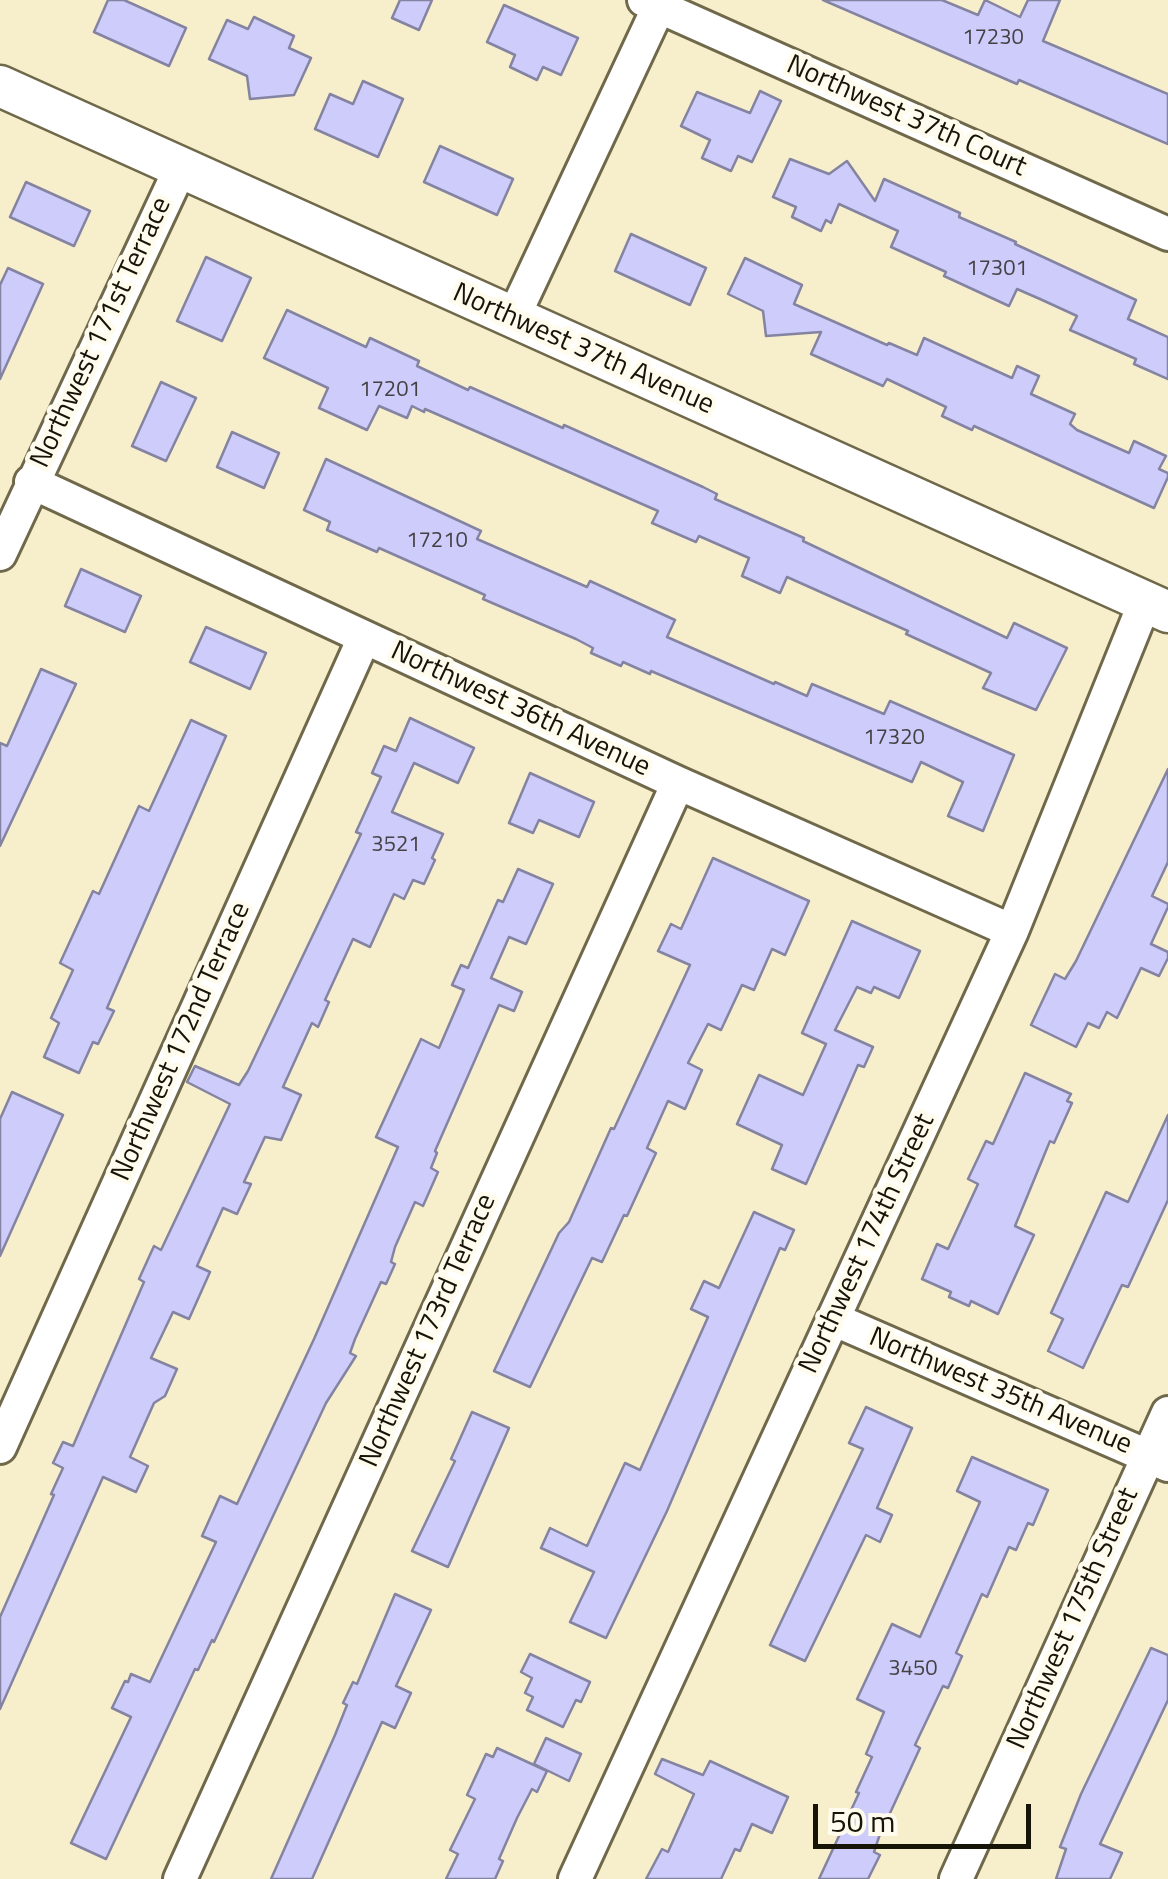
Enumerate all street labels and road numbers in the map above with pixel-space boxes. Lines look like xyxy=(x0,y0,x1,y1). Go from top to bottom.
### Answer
street label: Northwest 37th Court xyxy=(781,49,1031,185)
street label: Northwest 171st Terrace xyxy=(25,193,179,473)
street label: Northwest 37th Avenue xyxy=(447,277,719,423)
street label: Northwest 36th Avenue xyxy=(385,635,655,785)
street label: Northwest 172nd Terrace xyxy=(105,898,259,1186)
street label: Northwest 174th Street xyxy=(793,1109,943,1379)
street label: Northwest 173rd Terrace xyxy=(354,1189,504,1473)
street label: Northwest 35th Avenue xyxy=(864,1321,1136,1463)
street label: Northwest 175th Street xyxy=(1001,1483,1147,1755)

